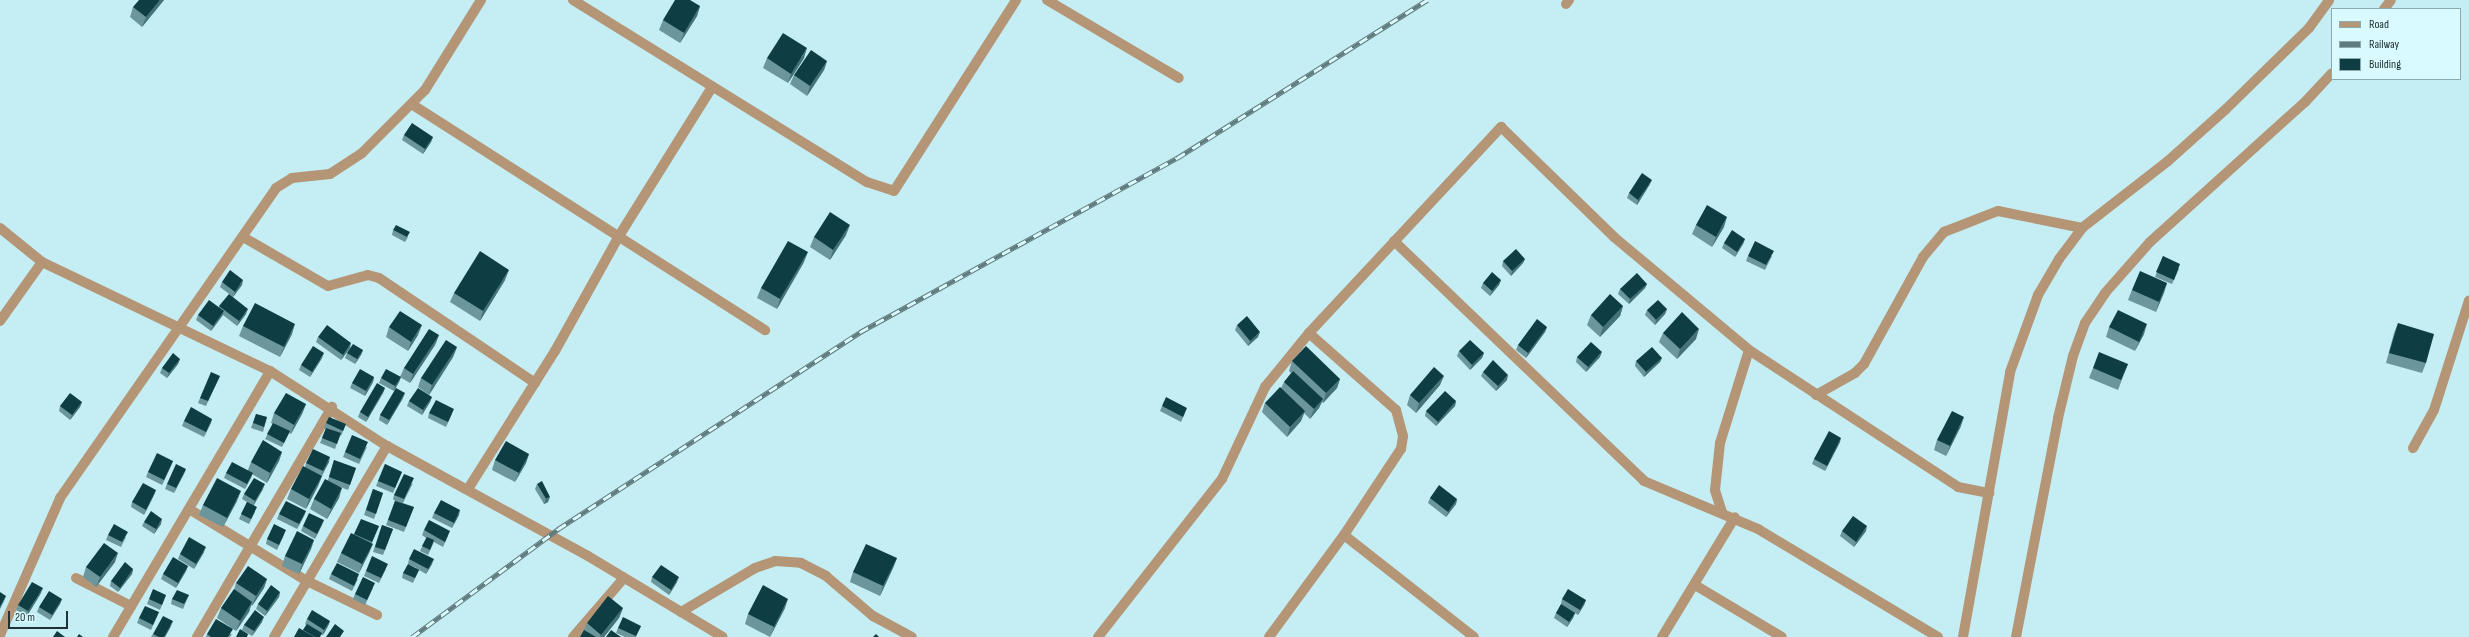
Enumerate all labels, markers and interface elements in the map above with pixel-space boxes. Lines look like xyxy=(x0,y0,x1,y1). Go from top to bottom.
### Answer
legend xyxy=(2331,8,2461,80)
text: Road xyxy=(2369,17,2389,32)
text: Railway xyxy=(2369,37,2399,52)
text: Building xyxy=(2369,57,2401,72)
scale bar xyxy=(10,603,70,629)
text: 20 m xyxy=(15,610,35,625)

